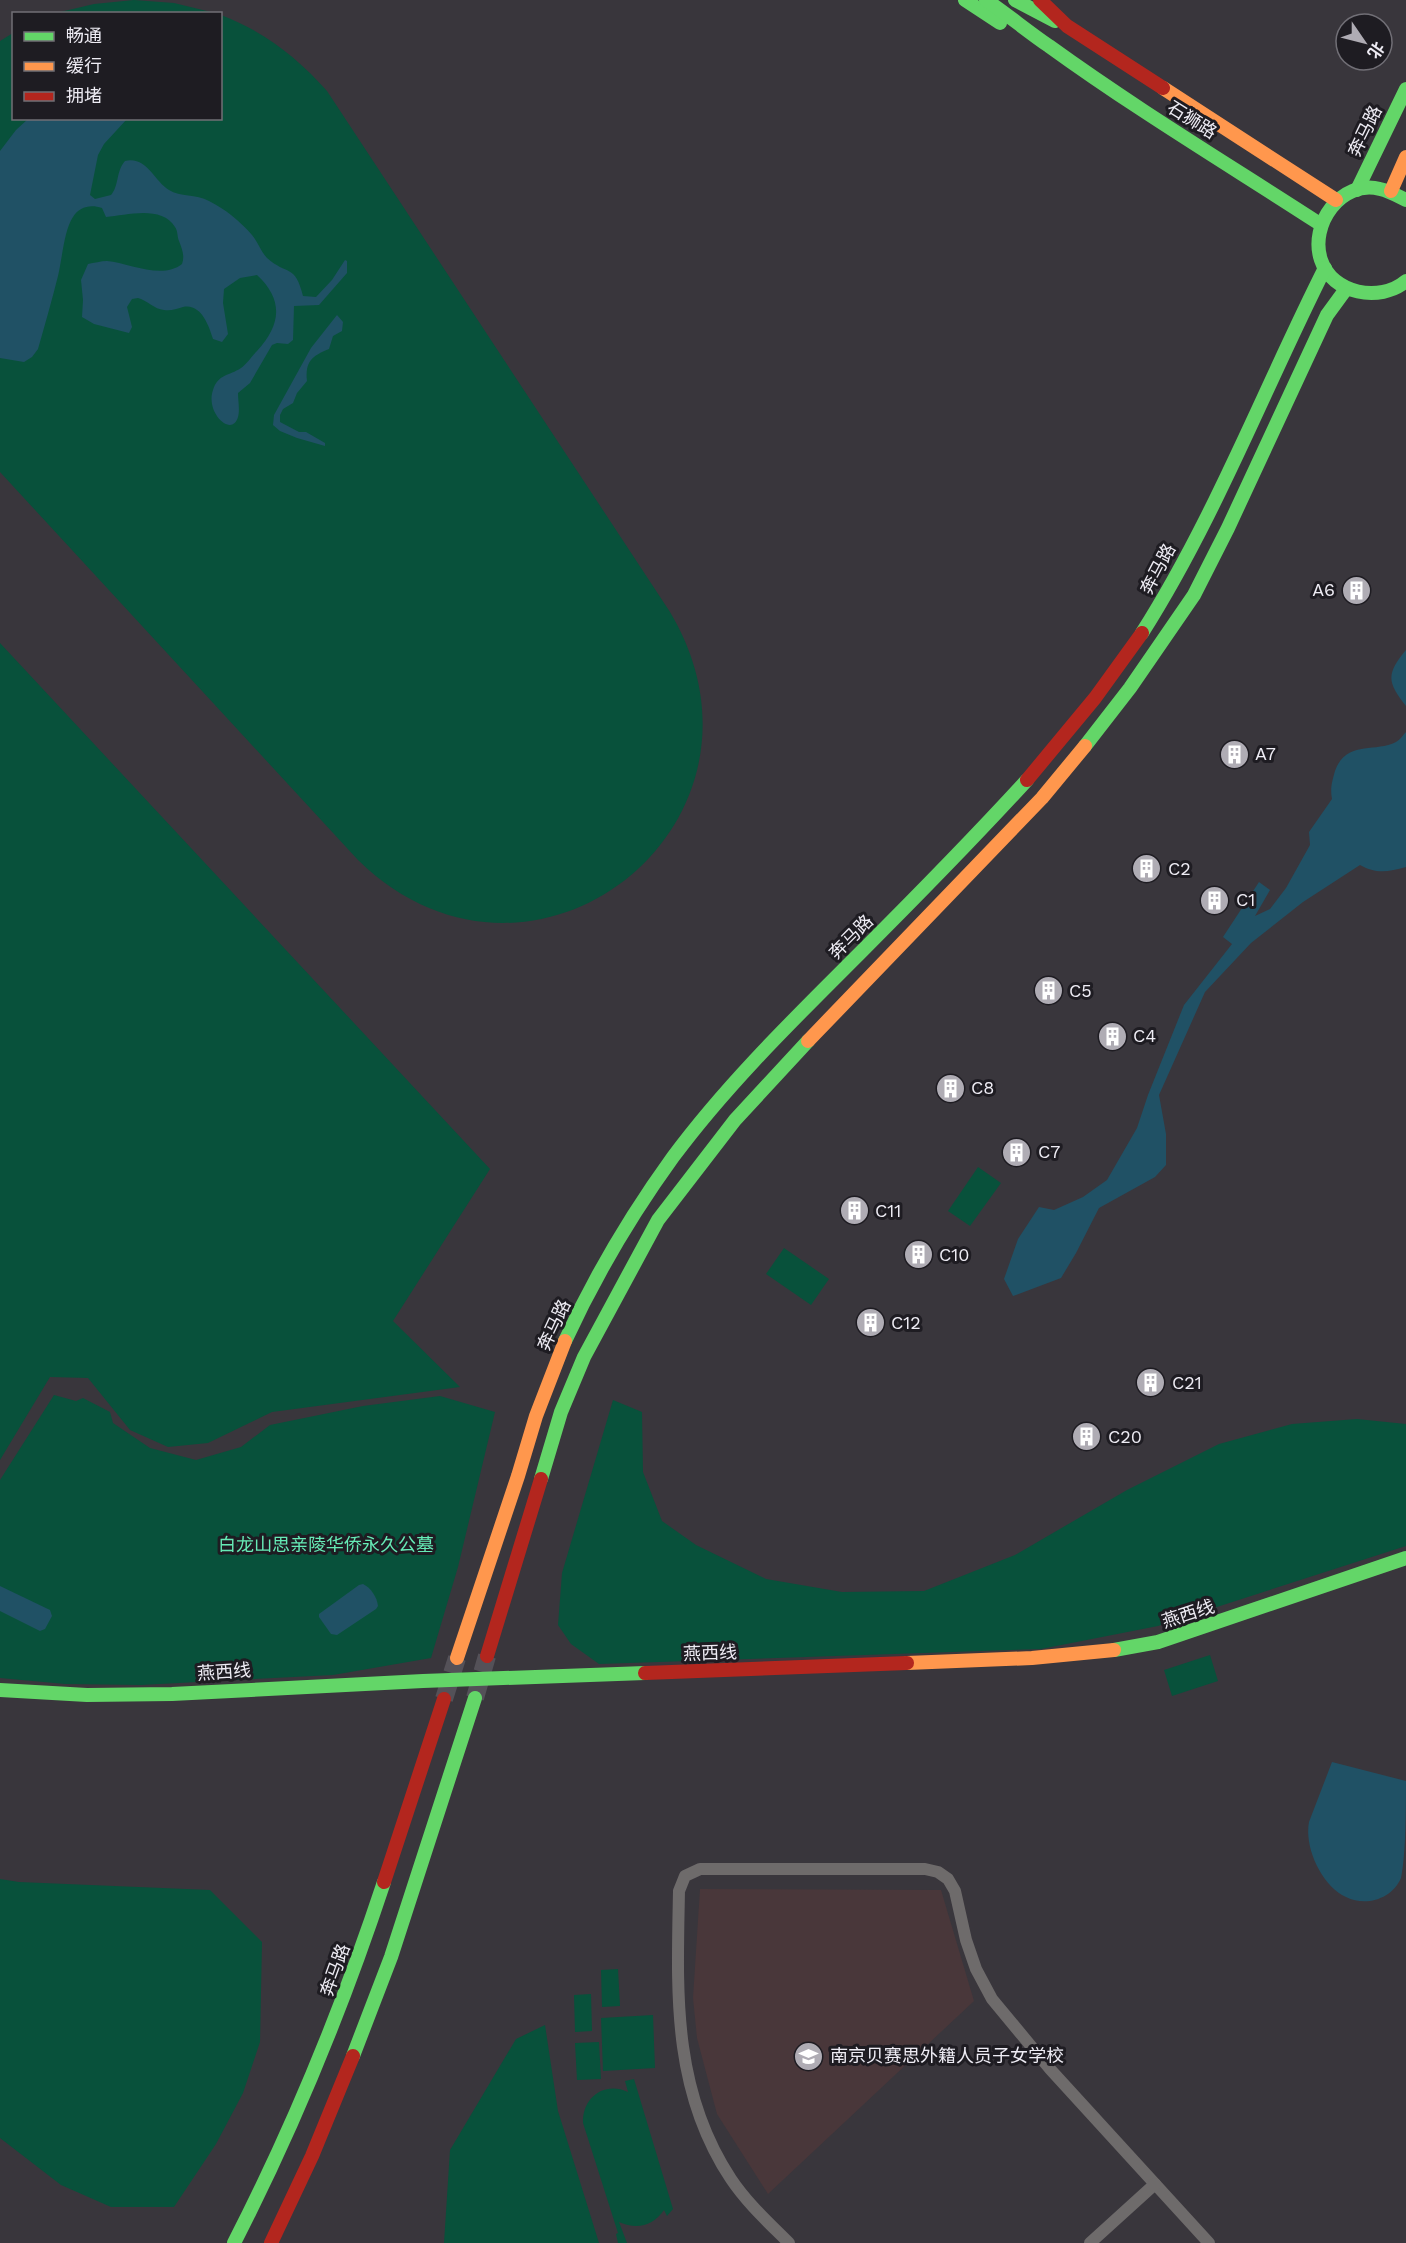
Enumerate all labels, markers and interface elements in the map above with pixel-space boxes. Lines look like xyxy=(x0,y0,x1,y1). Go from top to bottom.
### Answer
legend xyxy=(12,12,222,120)
north arrow xyxy=(1334,12,1394,72)
text: 畅通 xyxy=(66,25,102,46)
text: 北 xyxy=(1364,38,1388,62)
text: 缓行 xyxy=(66,55,102,76)
text: 拥堵 xyxy=(66,85,102,106)
street label: 石狮路 xyxy=(1164,96,1221,143)
street label: 奔马路 xyxy=(1343,102,1386,160)
street label: 奔马路 xyxy=(1136,540,1180,598)
building icon: A6 xyxy=(1340,574,1372,606)
place label: A6 xyxy=(1312,579,1335,600)
building icon: A7 xyxy=(1218,738,1250,770)
place label: A7 xyxy=(1255,743,1276,764)
building icon: C2 xyxy=(1131,853,1163,885)
place label: C2 xyxy=(1168,858,1191,879)
building icon: C1 xyxy=(1199,884,1231,916)
place label: C1 xyxy=(1236,889,1255,910)
street label: 奔马路 xyxy=(824,910,877,963)
building icon: C5 xyxy=(1032,975,1064,1007)
place label: C5 xyxy=(1069,980,1092,1001)
building icon: C4 xyxy=(1096,1020,1128,1052)
place label: C4 xyxy=(1133,1025,1156,1046)
building icon: C8 xyxy=(934,1072,966,1104)
place label: C8 xyxy=(971,1077,994,1098)
building icon: C7 xyxy=(1001,1136,1033,1168)
place label: C7 xyxy=(1038,1141,1060,1162)
building icon: C11 xyxy=(838,1195,870,1227)
place label: C11 xyxy=(875,1200,901,1221)
building icon: C10 xyxy=(902,1239,934,1271)
place label: C10 xyxy=(939,1244,970,1265)
street label: 奔马路 xyxy=(533,1296,574,1354)
building icon: C12 xyxy=(854,1307,886,1339)
place label: C12 xyxy=(891,1312,921,1333)
building icon: C21 xyxy=(1135,1367,1167,1399)
place label: C21 xyxy=(1172,1372,1202,1393)
building icon: C20 xyxy=(1071,1421,1103,1453)
place label: C20 xyxy=(1108,1426,1142,1447)
park label: 白龙山思亲陵华侨永久公墓 xyxy=(218,1534,434,1555)
street label: 燕西线 xyxy=(1159,1595,1217,1632)
street label: 燕西线 xyxy=(683,1641,737,1664)
street label: 燕西线 xyxy=(196,1659,252,1684)
street label: 奔马路 xyxy=(315,1941,354,1999)
school or university icon: 南京贝赛思外籍人员子女学校 xyxy=(793,2040,825,2072)
place label: 南京贝赛思外籍人员子女学校 xyxy=(830,2045,1064,2066)

